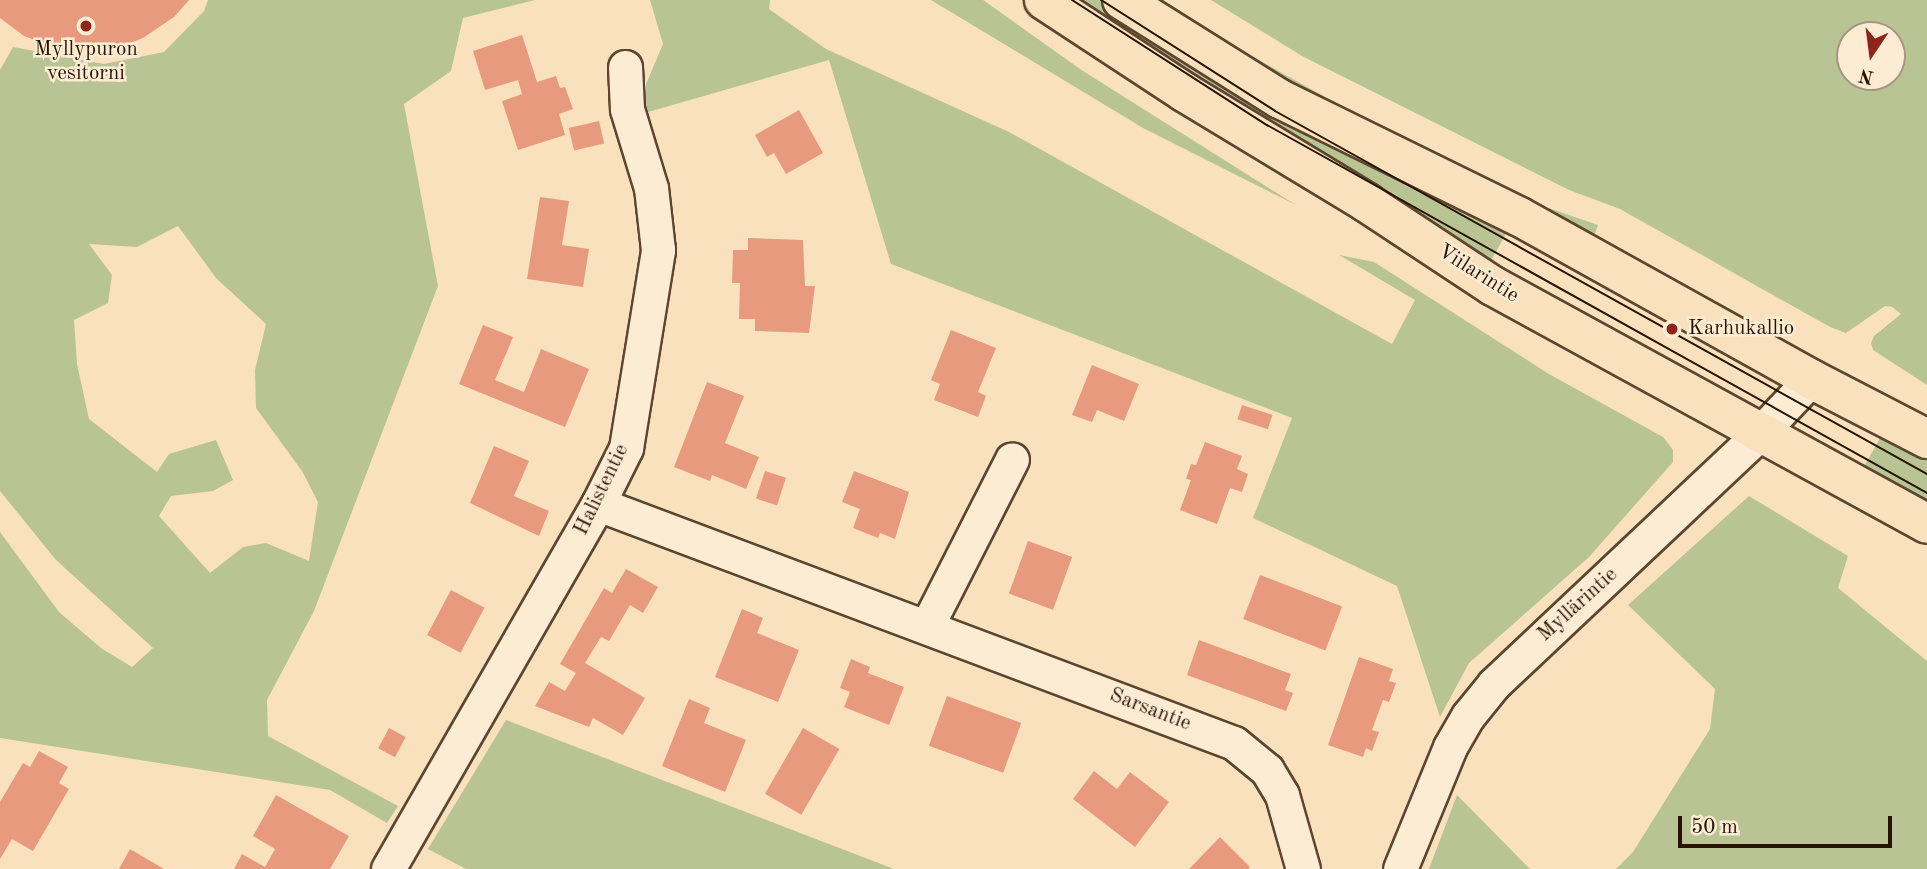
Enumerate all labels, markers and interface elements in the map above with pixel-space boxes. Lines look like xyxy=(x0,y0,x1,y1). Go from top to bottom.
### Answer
marker: Myllypuron vesitorni xyxy=(78,18,94,34)
north arrow xyxy=(1836,21,1906,91)
place label: Myllypuron vesitorni xyxy=(34,37,138,87)
text: N xyxy=(1857,64,1876,86)
street label: Viilarintie xyxy=(1433,239,1523,309)
place label: Karhukallio xyxy=(1688,316,1794,342)
marker: Karhukallio xyxy=(1662,319,1682,339)
street label: Halistentie xyxy=(569,440,635,540)
street label: Myllärintie xyxy=(1533,563,1623,647)
street label: Sarsantie xyxy=(1106,683,1194,737)
scale bar xyxy=(1682,802,1896,846)
text: 50 m xyxy=(1691,817,1738,838)

